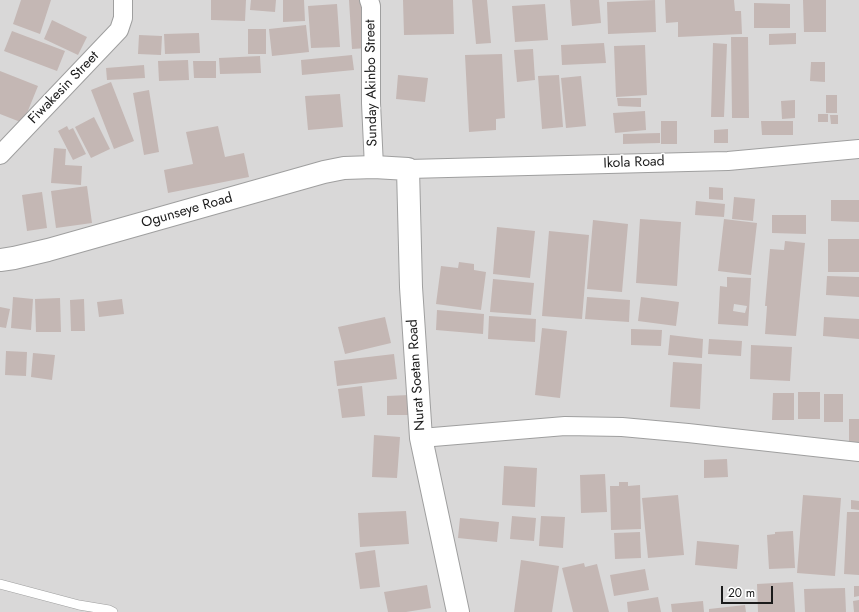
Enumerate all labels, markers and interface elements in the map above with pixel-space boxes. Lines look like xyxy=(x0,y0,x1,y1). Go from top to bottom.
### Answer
street label: Sunday Akinbo Street xyxy=(362,19,382,147)
street label: Fiwakesin Street xyxy=(25,48,103,128)
street label: Ikola Road xyxy=(603,154,665,172)
street label: Ogunseye Road xyxy=(140,190,234,232)
street label: Nurat Soetan Road xyxy=(405,319,429,431)
scale bar xyxy=(723,578,775,604)
text: 20 m xyxy=(728,584,755,602)

